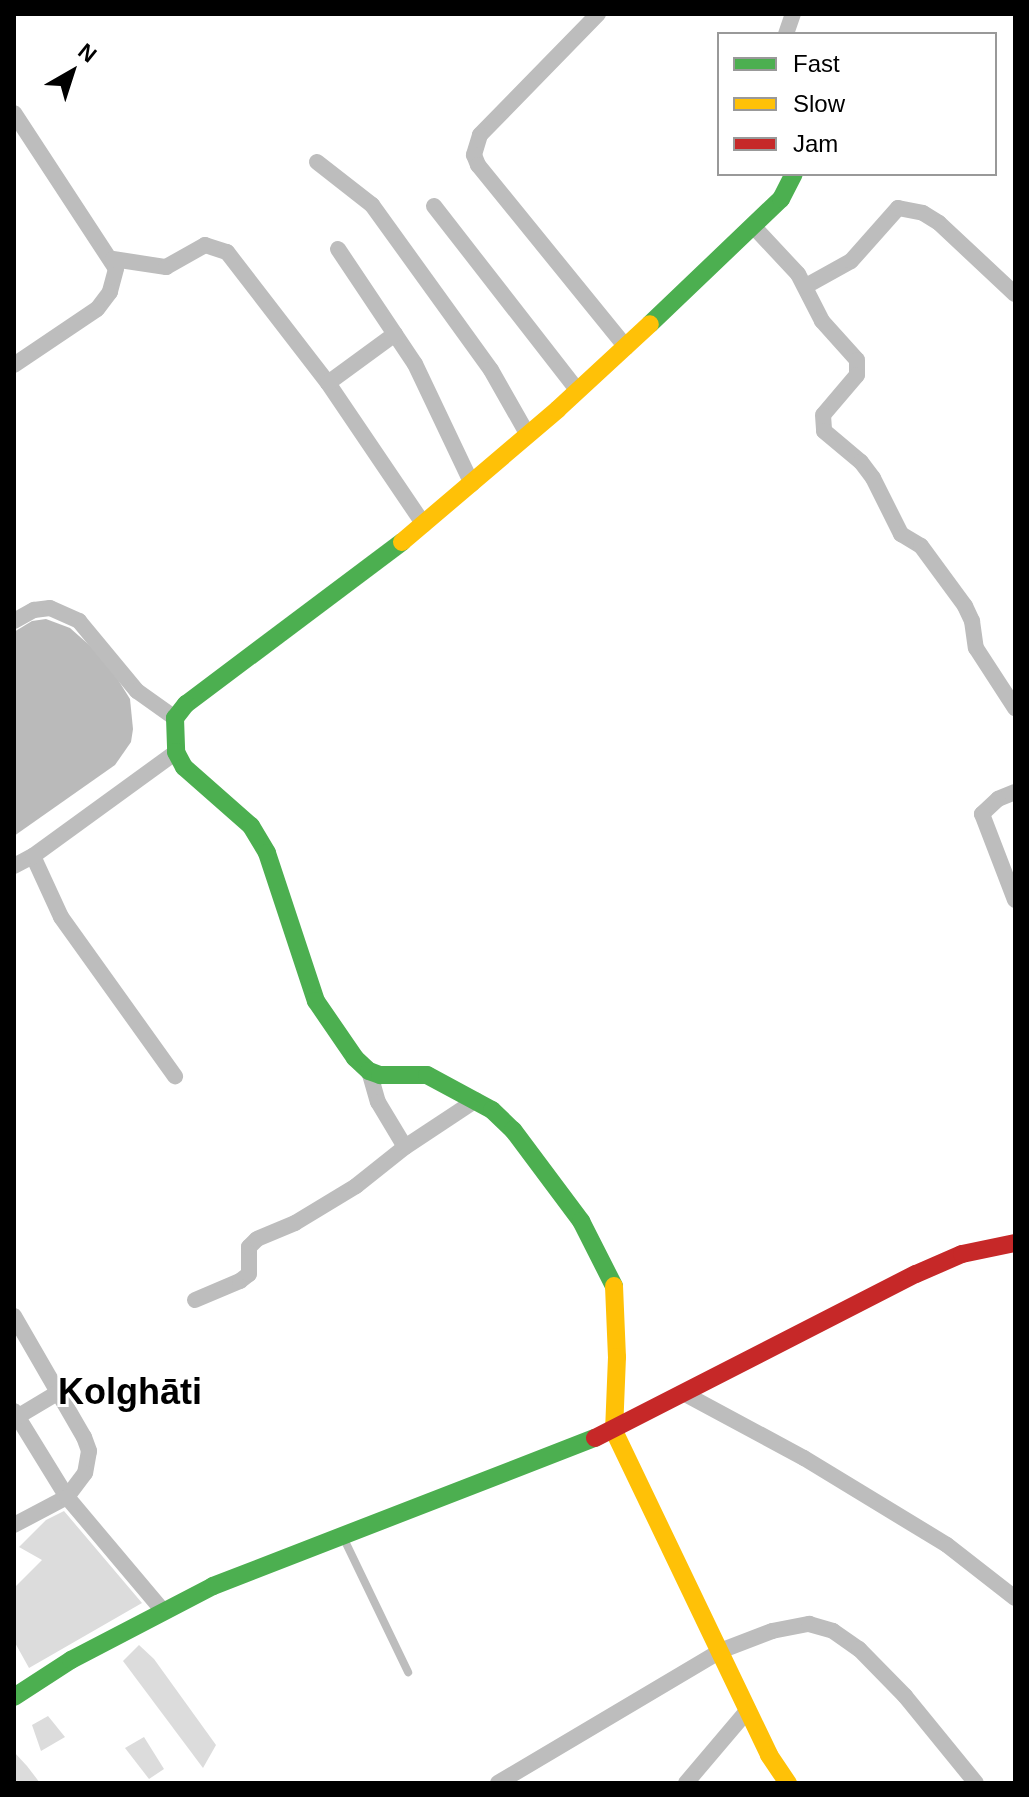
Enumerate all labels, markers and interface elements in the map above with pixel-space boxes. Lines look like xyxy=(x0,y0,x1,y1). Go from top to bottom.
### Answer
north arrow xyxy=(32,32,112,112)
legend xyxy=(717,32,997,176)
text: N xyxy=(73,38,101,68)
text: Fast xyxy=(793,50,840,77)
text: Slow xyxy=(793,90,845,117)
text: Jam xyxy=(793,130,838,157)
district label: Kolghāti xyxy=(58,1370,202,1414)

